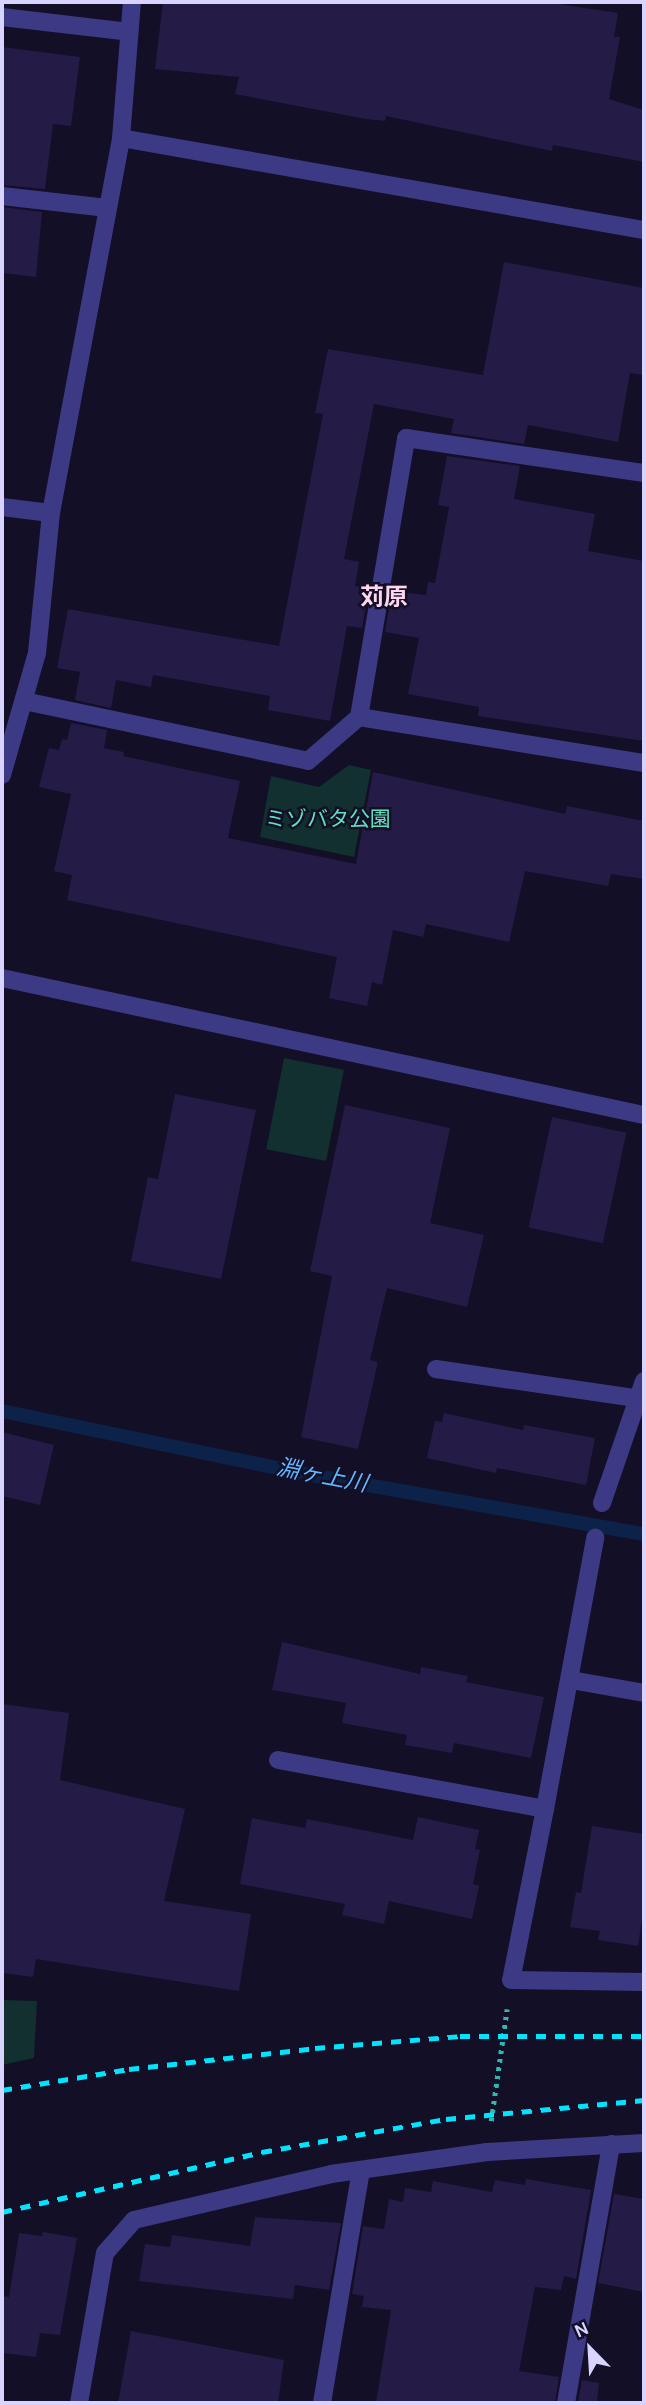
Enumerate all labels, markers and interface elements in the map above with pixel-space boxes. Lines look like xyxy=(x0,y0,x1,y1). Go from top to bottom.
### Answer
district label: 苅原 xyxy=(360,584,408,612)
park label: ミゾバタ公園 xyxy=(265,806,391,832)
water label: 淵ヶ上川 xyxy=(274,1454,370,1498)
north arrow xyxy=(555,2314,625,2384)
text: N xyxy=(571,2317,592,2343)

